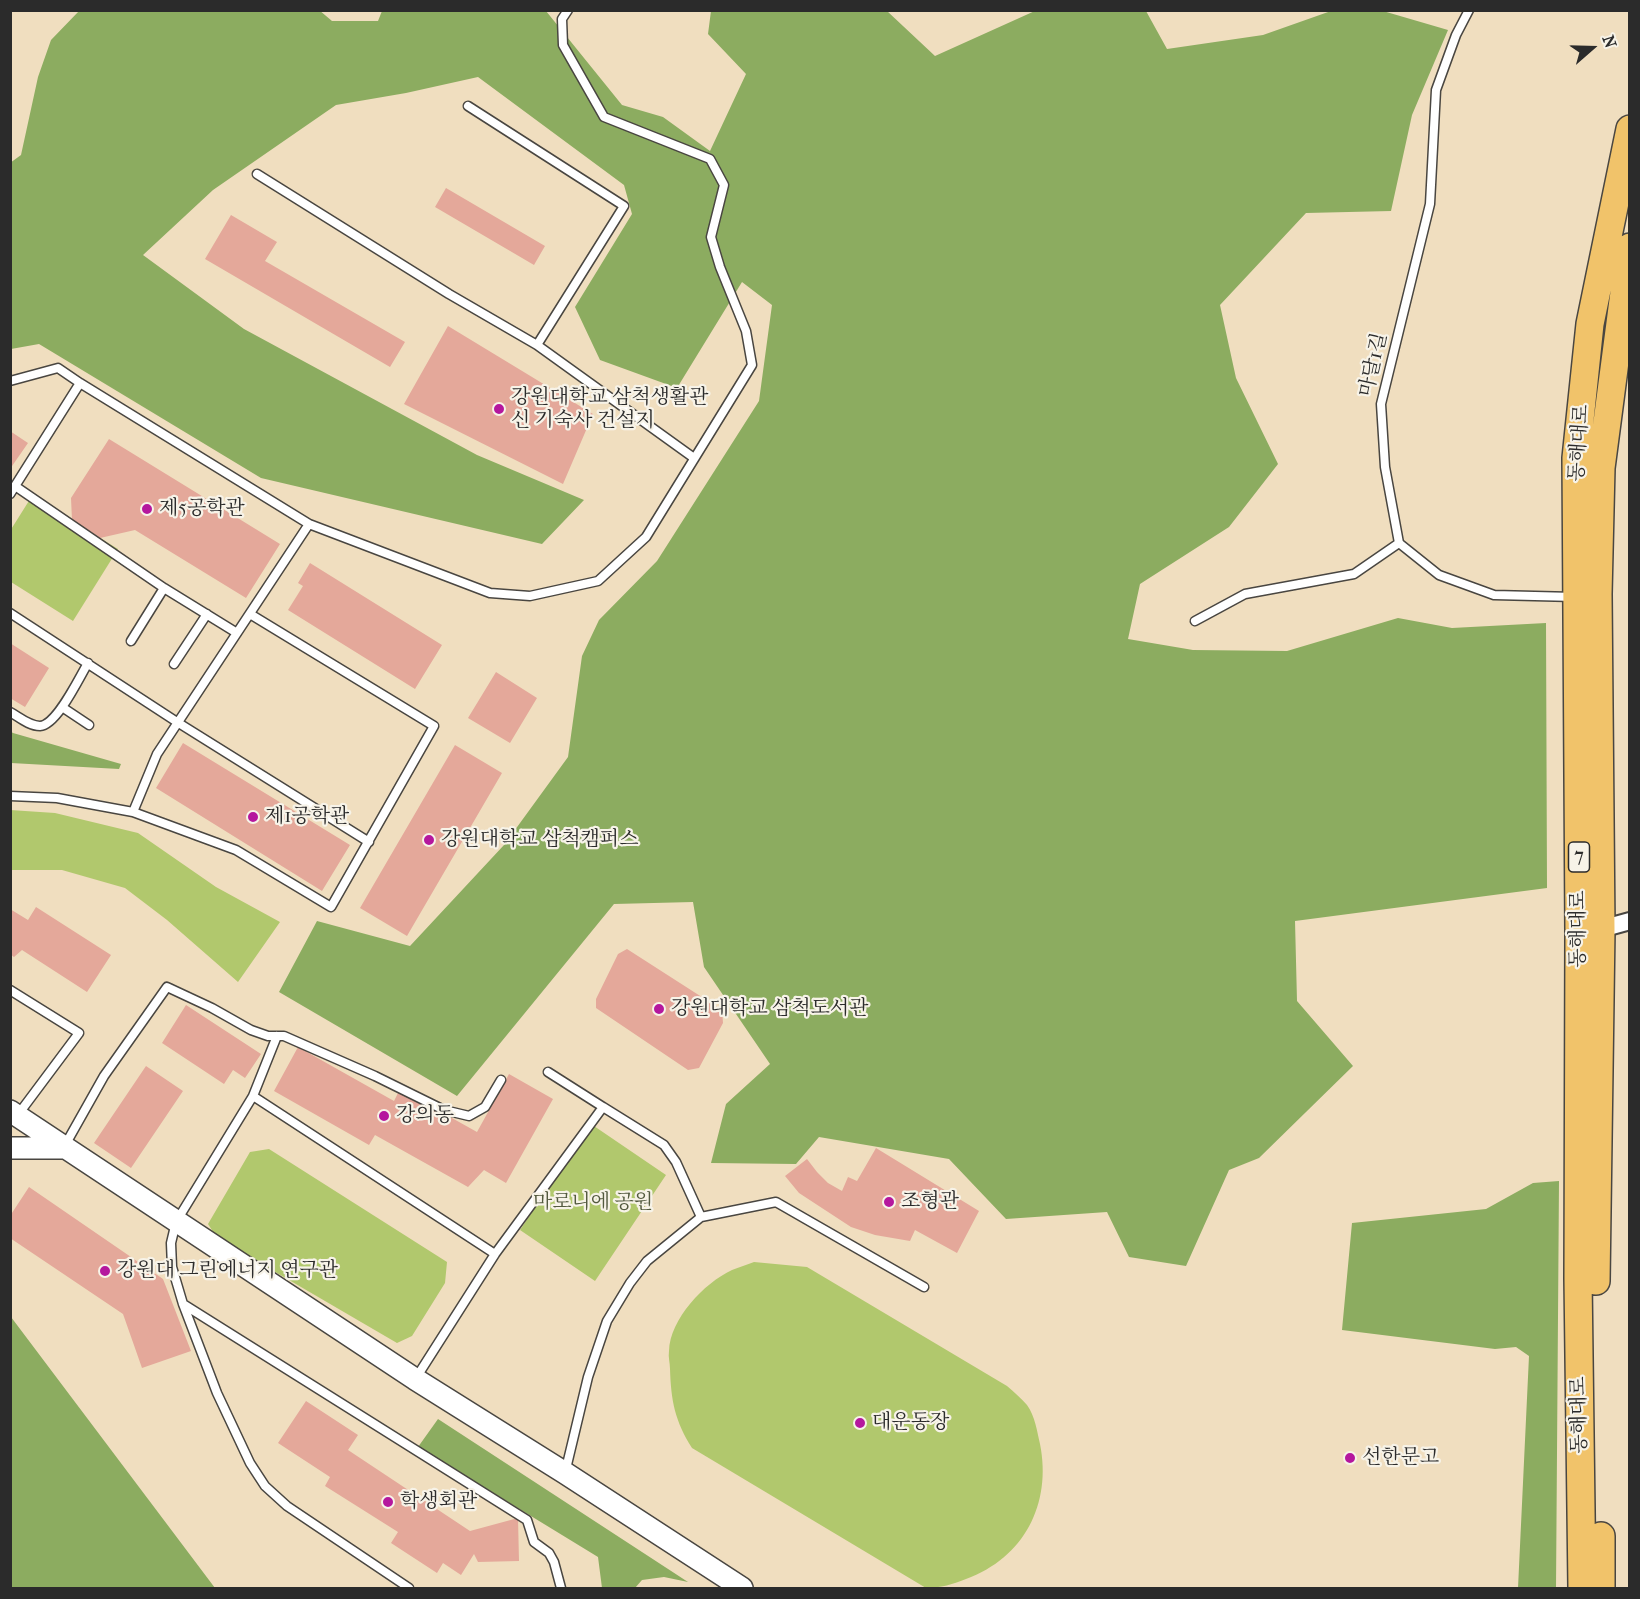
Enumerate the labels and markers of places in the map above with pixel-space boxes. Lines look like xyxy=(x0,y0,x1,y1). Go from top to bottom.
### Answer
place label: 강원대학교 삼척생활관 신 기숙사 건설지 xyxy=(511,386,708,433)
marker: 강원대학교 삼척생활관 신 기숙사 건설지 xyxy=(492,402,506,416)
place label: 제5공학관 xyxy=(159,497,245,521)
marker: 제5공학관 xyxy=(140,502,154,516)
place label: 제1공학관 xyxy=(265,805,349,829)
marker: 제1공학관 xyxy=(246,810,260,824)
place label: 강원대학교 삼척캠퍼스 xyxy=(441,828,638,852)
marker: 강원대학교 삼척캠퍼스 xyxy=(422,833,436,847)
place label: 강원대학교 삼척도서관 xyxy=(671,997,868,1021)
marker: 강원대학교 삼척도서관 xyxy=(652,1002,666,1016)
place label: 강의동 xyxy=(396,1104,454,1128)
marker: 강의동 xyxy=(377,1109,391,1123)
place label: 조형관 xyxy=(901,1190,959,1214)
marker: 조형관 xyxy=(882,1195,896,1209)
place label: 강원대 그린에너지 연구관 xyxy=(117,1259,338,1283)
marker: 강원대 그린에너지 연구관 xyxy=(98,1264,112,1278)
place label: 대운동장 xyxy=(872,1411,949,1435)
marker: 대운동장 xyxy=(853,1416,867,1430)
place label: 선한문고 xyxy=(1362,1446,1439,1470)
marker: 선한문고 xyxy=(1343,1451,1357,1465)
place label: 학생회관 xyxy=(400,1490,477,1514)
marker: 학생회관 xyxy=(381,1495,395,1509)

